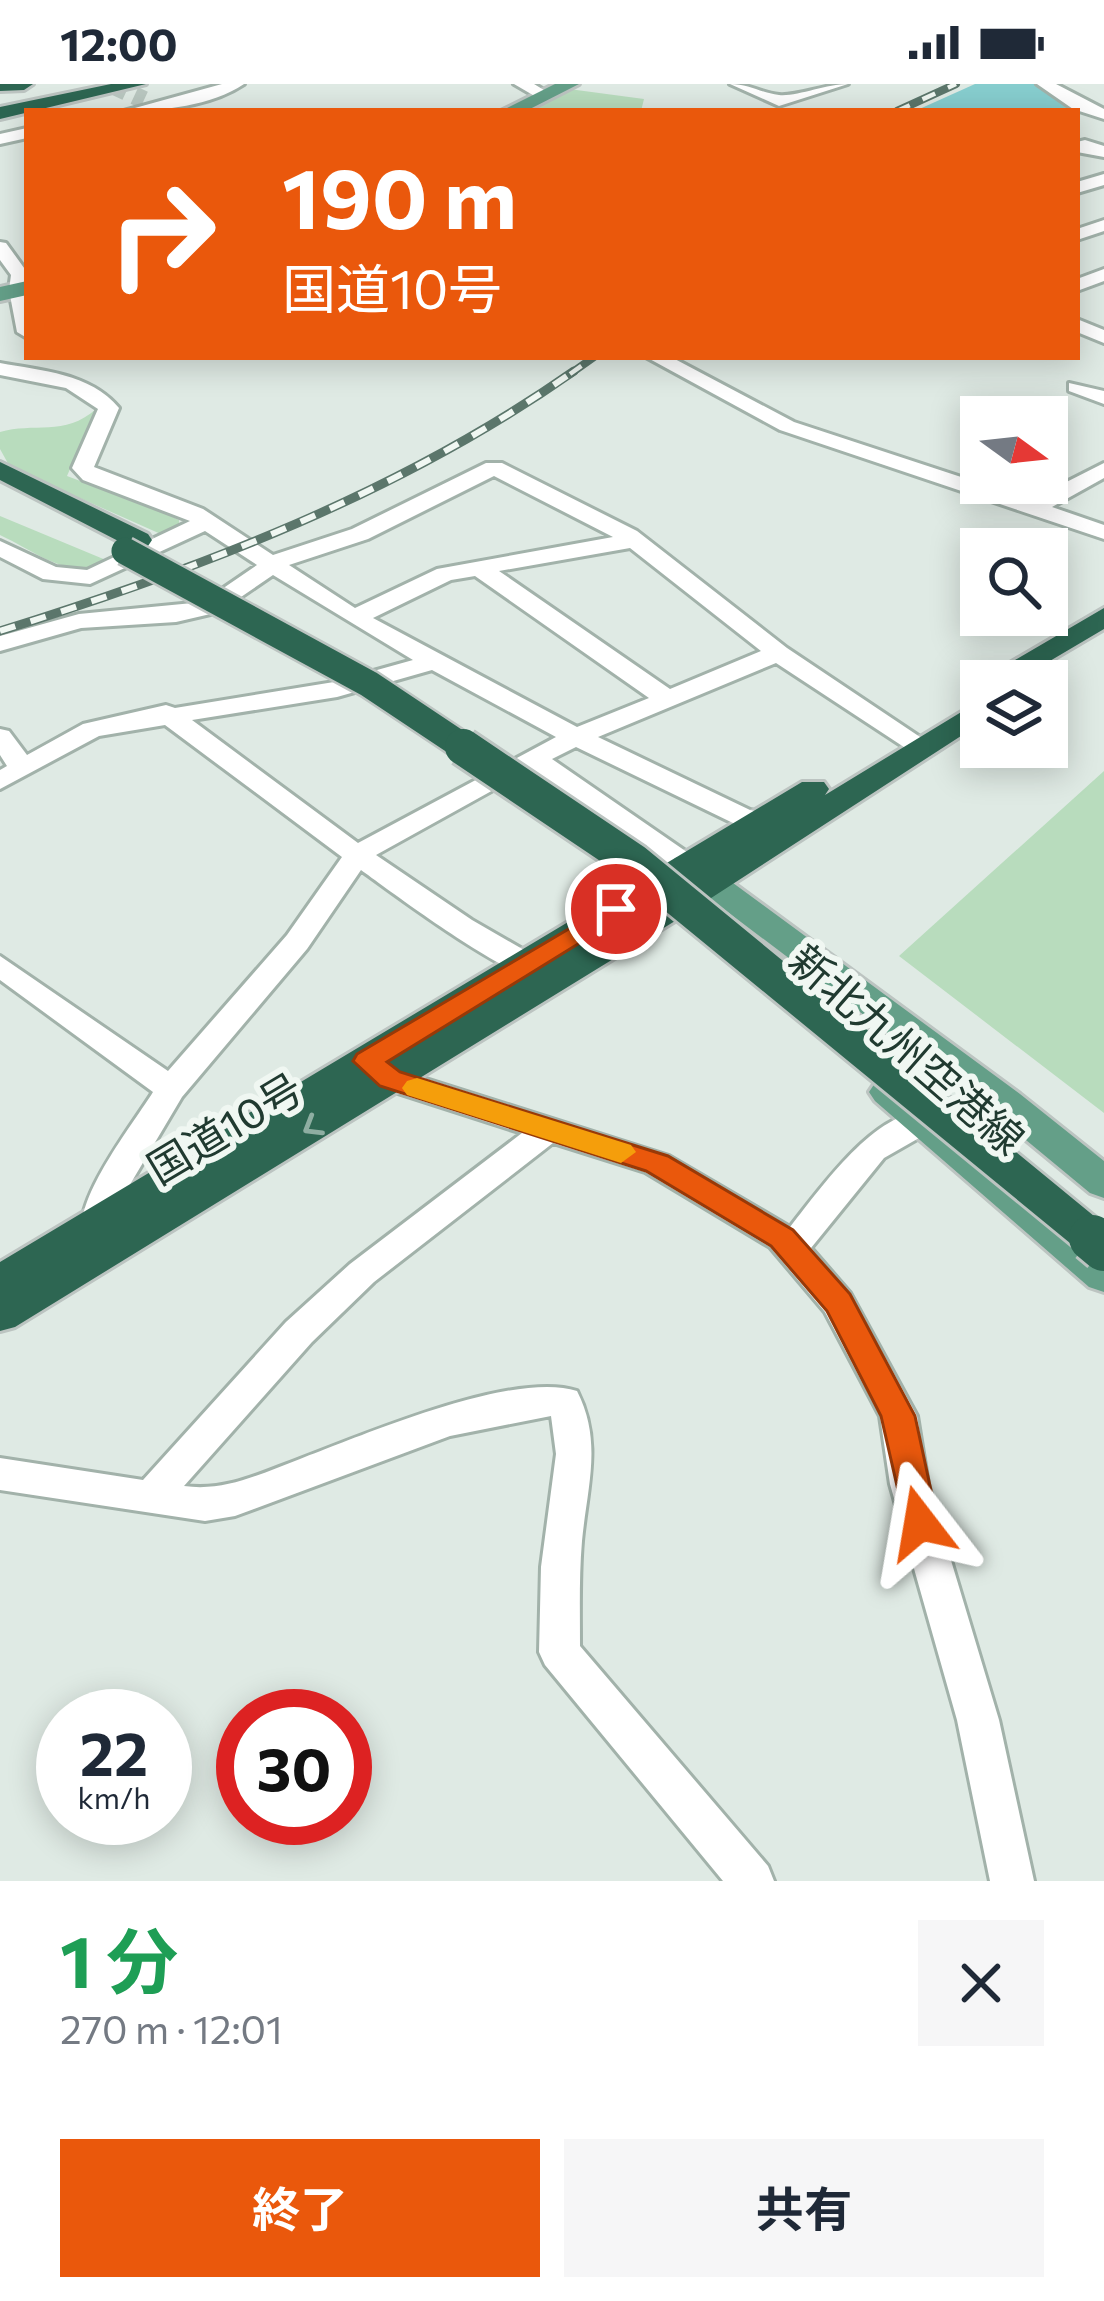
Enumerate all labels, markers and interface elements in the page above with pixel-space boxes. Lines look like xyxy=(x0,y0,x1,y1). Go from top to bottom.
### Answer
text: 12:00 xyxy=(60,15,178,70)
text: 190 m xyxy=(282,144,517,246)
icon: right xyxy=(84,156,240,312)
text: 国道10号 xyxy=(282,254,502,320)
north arrow xyxy=(960,396,1068,504)
map controls xyxy=(960,396,1068,768)
button: search xyxy=(960,528,1068,636)
button: layers xyxy=(960,660,1068,768)
pin xyxy=(565,858,667,960)
icon: arrive xyxy=(583,876,649,942)
street label: 新北九州空港線 xyxy=(780,932,1036,1164)
street label: 国道10号 xyxy=(137,1061,311,1193)
one-way arrow xyxy=(303,1112,325,1135)
position arrow xyxy=(857,1460,983,1586)
speed limit sign: 30 xyxy=(216,1689,372,1845)
text: 22 xyxy=(80,1715,148,1788)
text: km/h xyxy=(78,1778,150,1815)
text: 1 分 xyxy=(60,1915,178,2003)
button: close xyxy=(918,1920,1044,2046)
text: 270 m · 12:01 xyxy=(60,2004,283,2052)
button: 終了 xyxy=(60,2139,540,2277)
button: 共有 xyxy=(564,2139,1044,2277)

